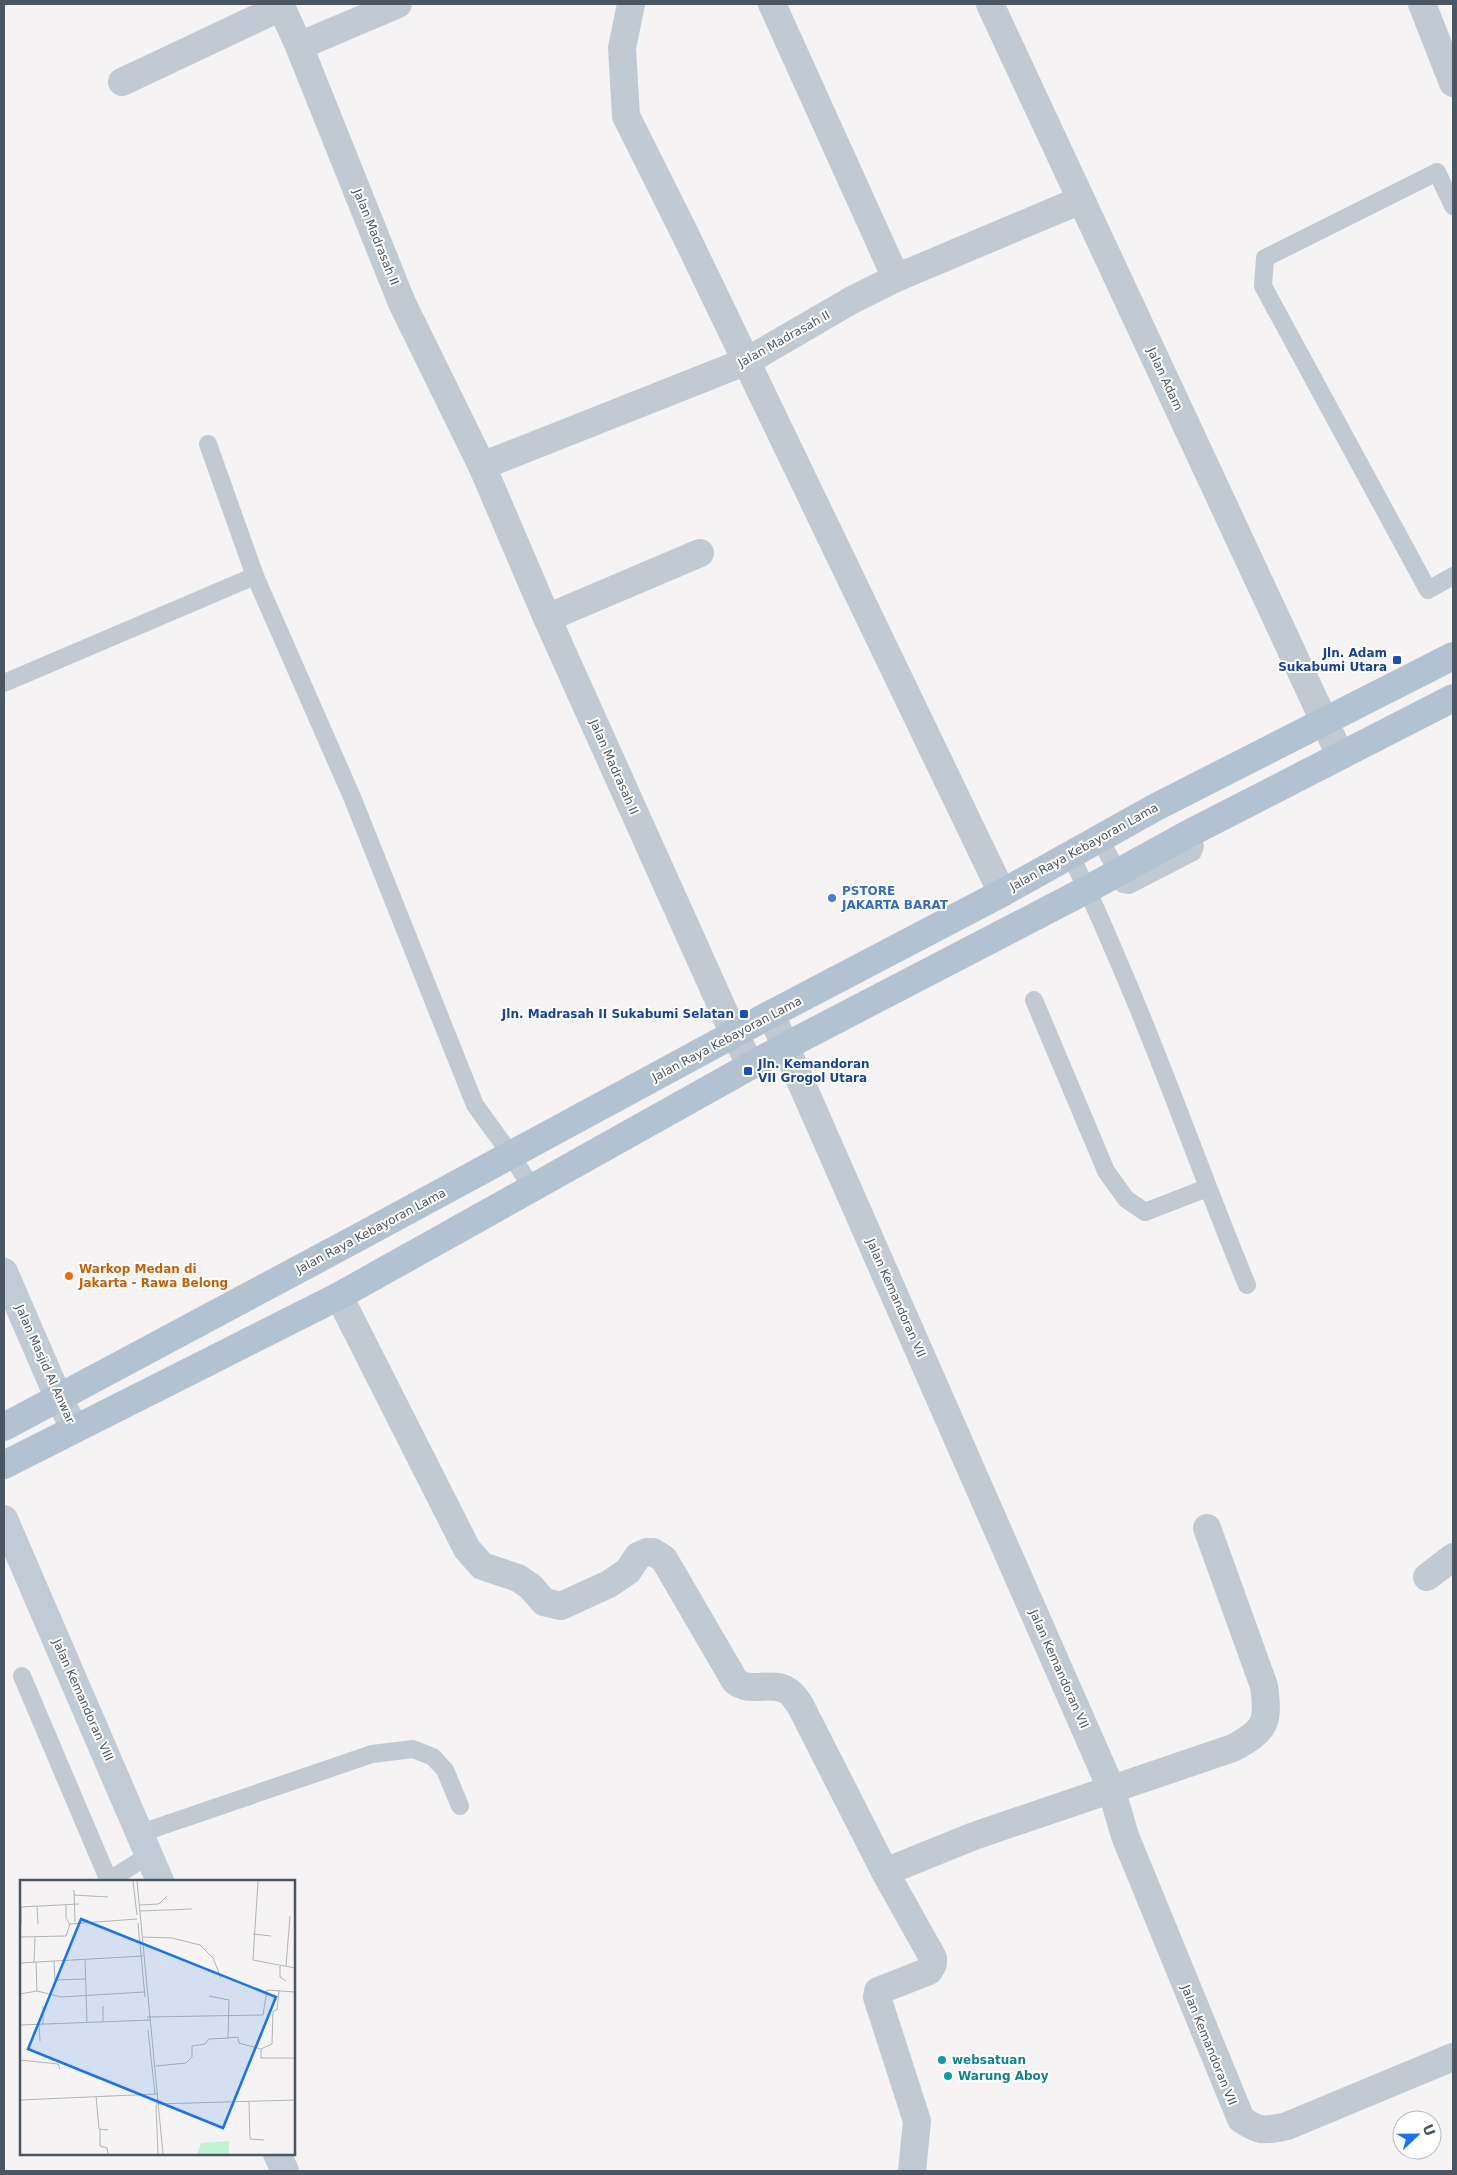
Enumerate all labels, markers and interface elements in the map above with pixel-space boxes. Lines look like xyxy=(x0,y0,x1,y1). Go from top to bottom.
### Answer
street label: Jalan Madrasah II xyxy=(350,186,402,287)
street label: Jalan Madrasah II xyxy=(735,308,832,371)
street label: Jalan Adam xyxy=(1144,344,1186,413)
place label: Jln. Adam Sukabumi Utara xyxy=(1278,646,1387,674)
marker: Jln. Adam Sukabumi Utara xyxy=(1391,654,1403,666)
street label: Jalan Madrasah II xyxy=(586,716,641,817)
street label: Jalan Raya Kebayoran Lama xyxy=(1006,800,1161,894)
place label: PSTORE JAKARTA BARAT xyxy=(841,884,949,912)
marker: PSTORE JAKARTA BARAT xyxy=(826,892,838,904)
street label: Jalan Raya Kebayoran Lama xyxy=(649,993,804,1085)
place label: Jln. Madrasah II Sukabumi Selatan xyxy=(501,1007,734,1021)
marker: Jln. Madrasah II Sukabumi Selatan xyxy=(738,1008,750,1020)
place label: Jln. Kemandoran VII Grogol Utara xyxy=(757,1057,870,1085)
marker: Jln. Kemandoran VII Grogol Utara xyxy=(742,1065,754,1077)
street label: Jalan Raya Kebayoran Lama xyxy=(293,1185,448,1277)
street label: Jalan Kemandoran VII xyxy=(863,1236,928,1359)
place label: Warkop Medan di Jakarta - Rawa Belong xyxy=(78,1262,228,1290)
marker: Warkop Medan di Jakarta - Rawa Belong xyxy=(63,1270,75,1282)
street label: Jalan Masjid Al Anwar xyxy=(12,1302,78,1426)
street label: Jalan Kemandoran VII xyxy=(1026,1607,1091,1730)
street label: Jalan Kemandoran VIII xyxy=(49,1636,116,1763)
inset map xyxy=(20,1880,295,2155)
street label: Jalan Kemandoran VII xyxy=(1178,1982,1240,2107)
place label: websatuan xyxy=(952,2053,1026,2067)
marker: websatuan xyxy=(936,2054,948,2066)
place label: Warung Aboy xyxy=(958,2069,1049,2083)
marker: Warung Aboy xyxy=(942,2070,954,2082)
north arrow xyxy=(1392,2110,1442,2160)
text: U xyxy=(1420,2122,1439,2138)

